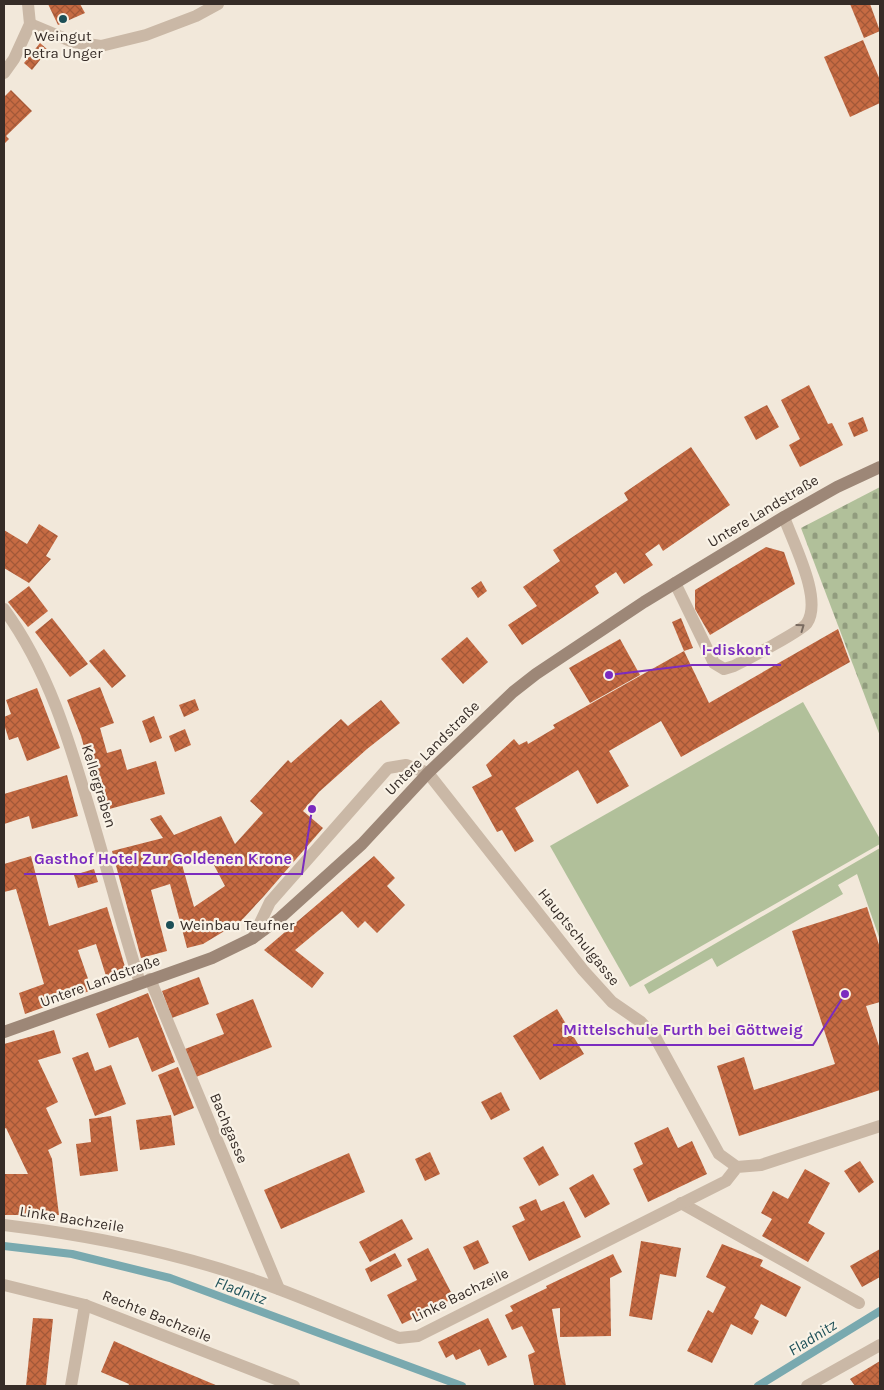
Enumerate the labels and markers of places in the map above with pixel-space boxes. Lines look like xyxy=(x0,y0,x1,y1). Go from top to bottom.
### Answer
marker: Weingut Petra Unger xyxy=(57,13,69,25)
place label: Weingut Petra Unger xyxy=(23,27,103,62)
callout: I-diskont xyxy=(692,634,781,665)
callout: Gasthof Hotel Zur Goldenen Krone xyxy=(24,843,302,874)
place label: Weinbau Teufner xyxy=(180,916,295,934)
marker: Weinbau Teufner xyxy=(164,919,176,931)
callout: Mittelschule Furth bei Göttweig xyxy=(553,1014,813,1045)

